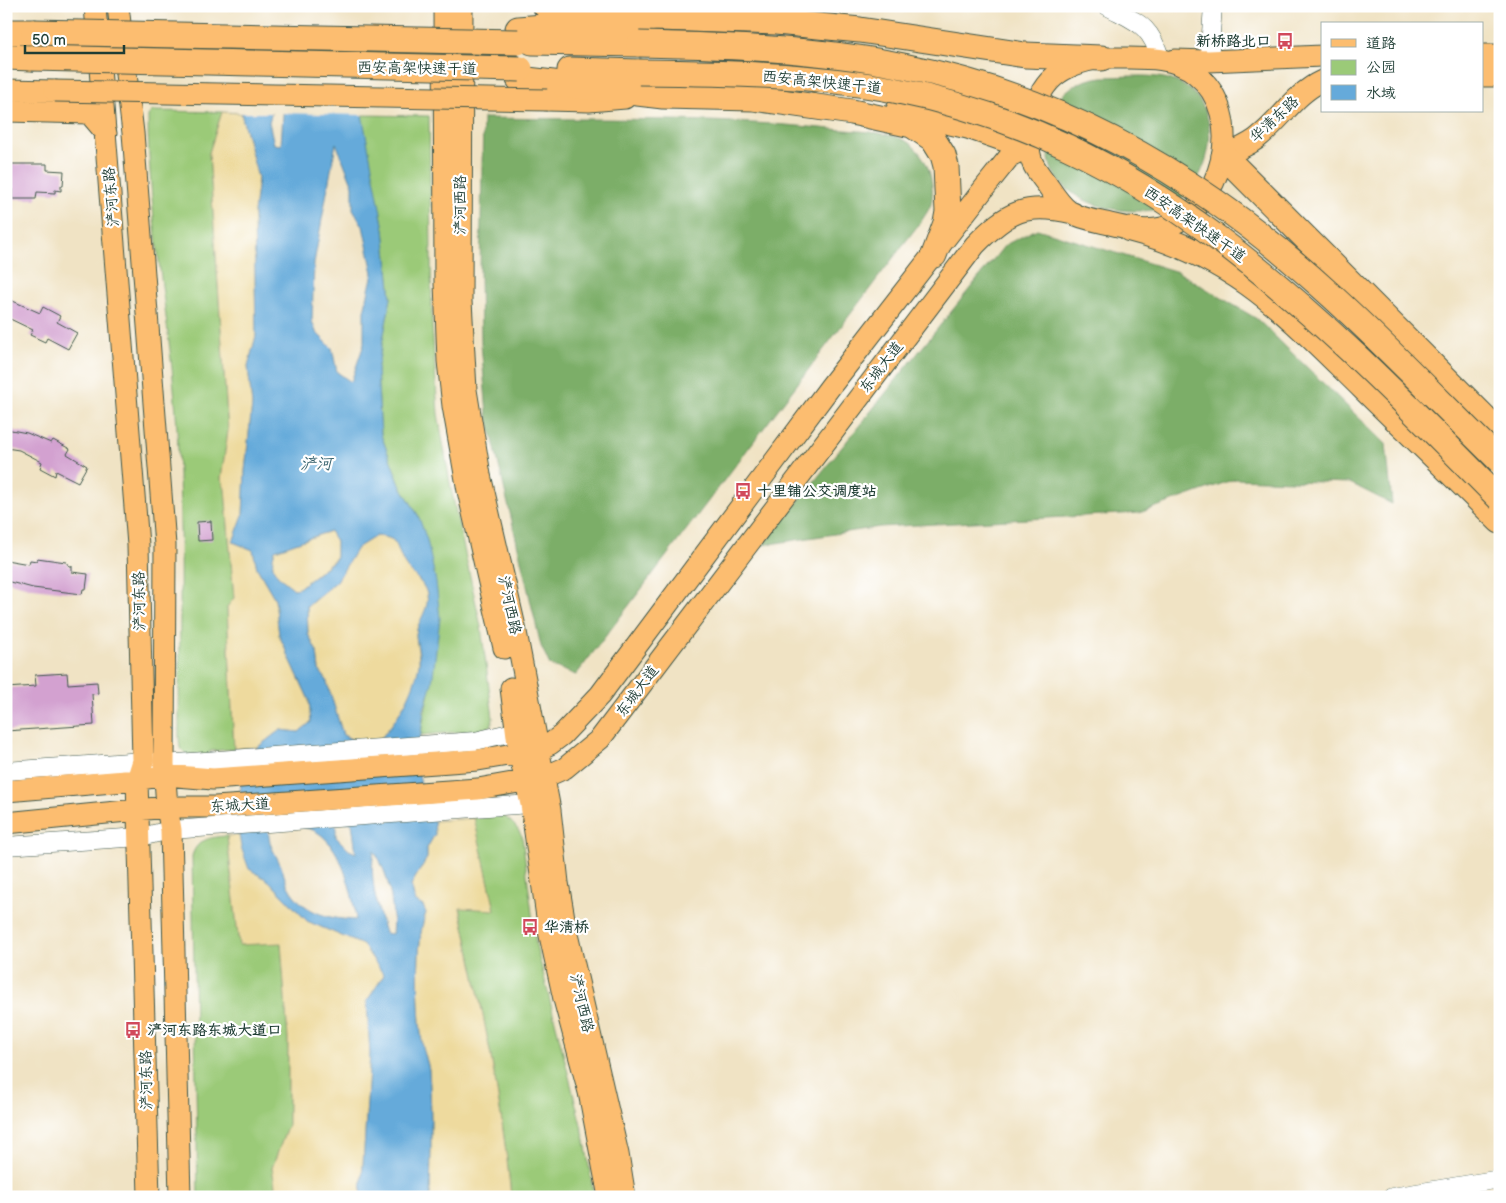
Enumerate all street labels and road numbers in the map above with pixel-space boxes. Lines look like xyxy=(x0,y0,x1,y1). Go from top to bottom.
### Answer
street label: 西安高架快速干道 xyxy=(357,58,477,79)
street label: 西安高架快速干道 xyxy=(761,67,883,98)
street label: 华清东路 xyxy=(1246,92,1303,147)
street label: 浐河东路 xyxy=(99,166,124,228)
street label: 浐河西路 xyxy=(451,175,470,235)
street label: 西安高架快速干道 xyxy=(1140,182,1249,267)
street label: 东城大道 xyxy=(855,338,907,397)
street label: 浐河东路 xyxy=(129,571,150,631)
street label: 浐河西路 xyxy=(494,574,525,636)
street label: 东城大道 xyxy=(612,662,663,721)
street label: 东城大道 xyxy=(210,794,270,817)
street label: 浐河西路 xyxy=(566,972,598,1034)
street label: 浐河东路 xyxy=(136,1050,157,1110)

